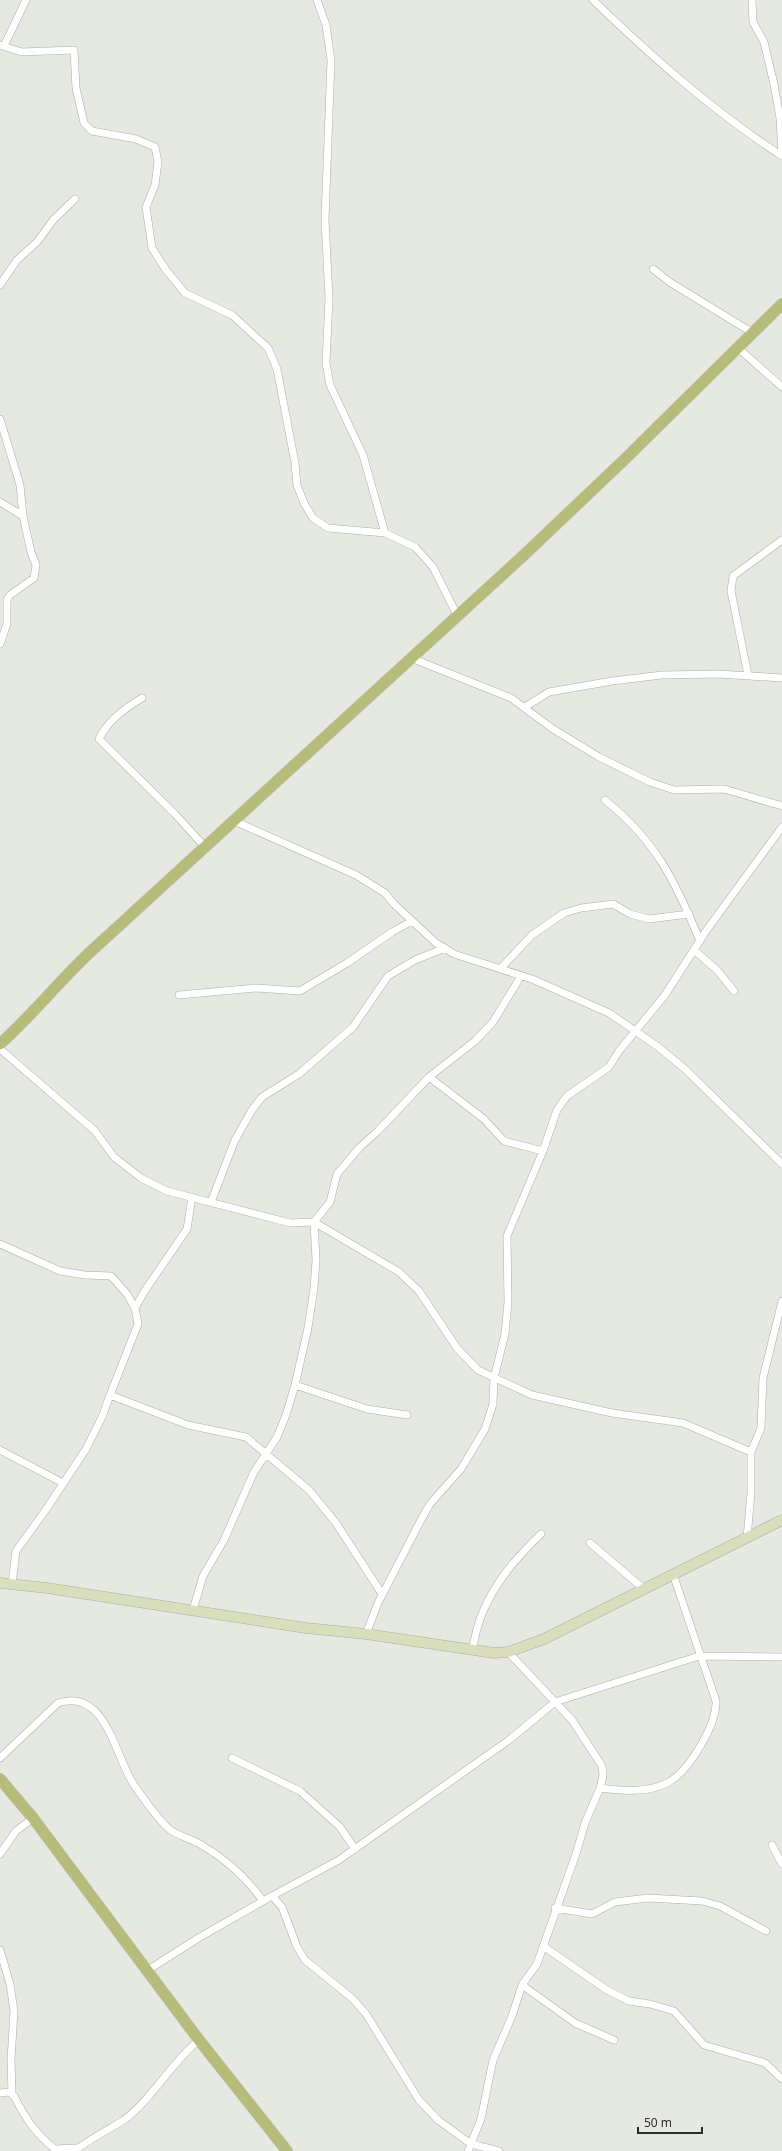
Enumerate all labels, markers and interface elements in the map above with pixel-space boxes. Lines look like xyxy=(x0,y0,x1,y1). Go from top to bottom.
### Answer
scale bar xyxy=(638,2109,702,2135)
text: 50 m xyxy=(644,2114,672,2131)

